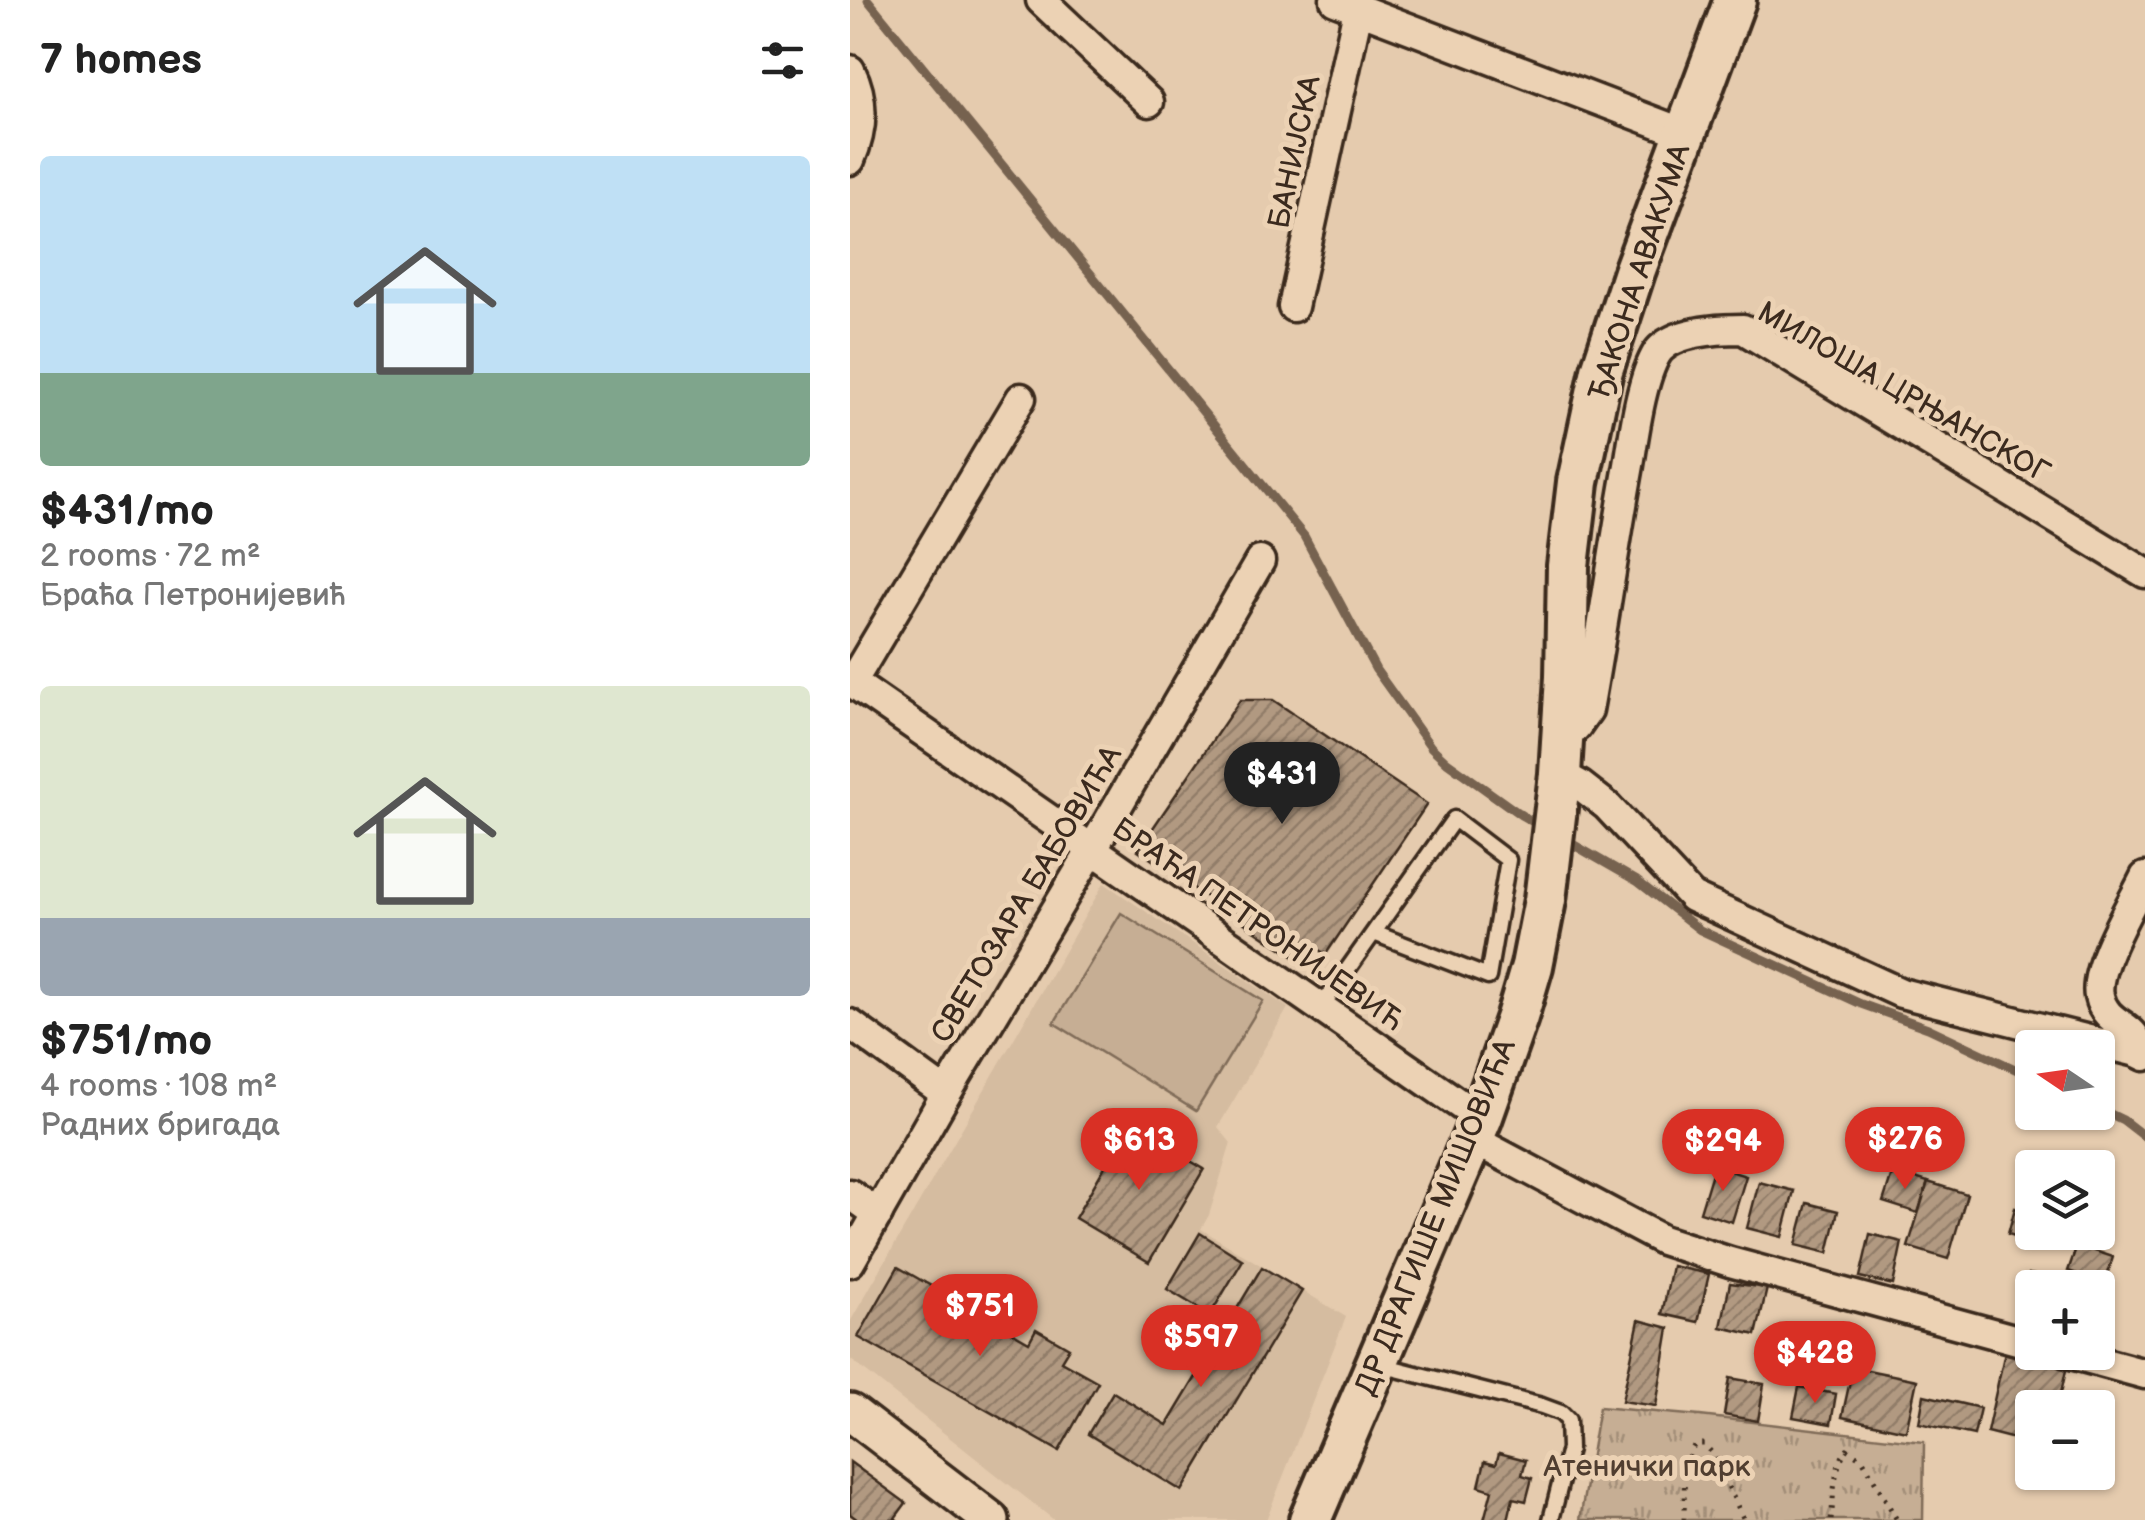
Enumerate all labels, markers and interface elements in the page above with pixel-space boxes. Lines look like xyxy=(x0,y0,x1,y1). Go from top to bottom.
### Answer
icon: filters xyxy=(755,33,810,88)
text: 7 homes xyxy=(40,35,202,86)
street label: БАНИЈСКА xyxy=(1261,72,1329,232)
street label: ЂАКОНА АВАКУМА xyxy=(1582,139,1699,405)
icon: home xyxy=(335,221,515,401)
street label: МИЛОША ЦРЊАНСКОГ xyxy=(1751,294,2056,492)
text: $431/mo xyxy=(40,486,214,537)
text: 2 rooms · 72 m² xyxy=(40,537,261,576)
text: Браћа Петронијевић xyxy=(40,576,346,615)
street label: СВЕТОЗАРА БАБОВИЋА xyxy=(924,739,1130,1049)
pin: $431 xyxy=(1223,742,1341,827)
icon: home xyxy=(335,751,515,931)
text: $431 xyxy=(1246,755,1318,794)
street label: БРАЋА ПЕТРОНИЈЕВИЋ xyxy=(1105,811,1410,1039)
text: $751/mo xyxy=(40,1016,212,1067)
north arrow xyxy=(2015,1030,2115,1130)
map controls xyxy=(2015,1030,2115,1490)
street label: ДР ДРАГИШЕ МИШОВИЋА xyxy=(1348,1033,1524,1401)
text: 4 rooms · 108 m² xyxy=(40,1067,277,1106)
text: Радних бригада xyxy=(40,1106,280,1145)
pin: $276 xyxy=(1846,1107,1964,1192)
pin: $613 xyxy=(1080,1108,1198,1193)
pin: $294 xyxy=(1664,1109,1782,1194)
text: $276 xyxy=(1867,1120,1943,1159)
text: $613 xyxy=(1103,1121,1175,1160)
text: $294 xyxy=(1684,1122,1762,1161)
button: layers xyxy=(2015,1150,2115,1250)
button: + xyxy=(2015,1270,2115,1370)
pin: $751 xyxy=(921,1274,1039,1359)
text: $751 xyxy=(945,1287,1015,1326)
pin: $597 xyxy=(1142,1305,1260,1390)
text: $597 xyxy=(1163,1318,1239,1357)
pin: $428 xyxy=(1756,1321,1874,1406)
text: $428 xyxy=(1776,1334,1854,1373)
button: − xyxy=(2015,1390,2115,1490)
park label: Атенички парк xyxy=(1543,1449,1750,1485)

